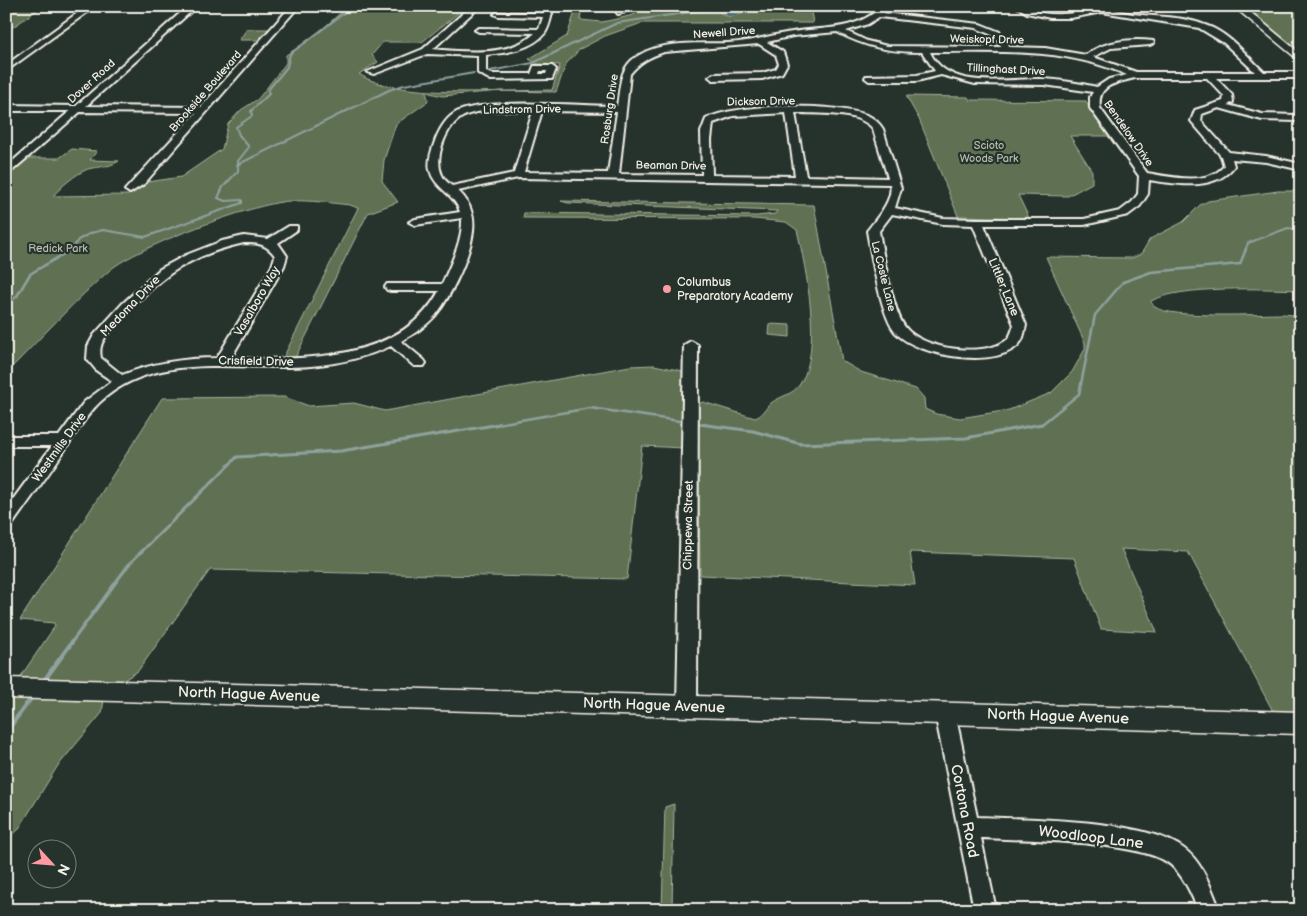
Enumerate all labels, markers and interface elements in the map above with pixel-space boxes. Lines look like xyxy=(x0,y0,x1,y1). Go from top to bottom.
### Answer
street label: Newell Drive xyxy=(692,24,756,41)
street label: Weiskopf Drive xyxy=(950,32,1025,47)
street label: Brookside Boulevard xyxy=(167,48,244,134)
street label: Dover Road xyxy=(65,57,118,106)
street label: Tillinghast Drive xyxy=(966,61,1046,78)
street label: Rosburg Drive xyxy=(598,73,621,145)
street label: Dickson Drive xyxy=(727,94,796,109)
street label: Bendelow Drive xyxy=(1101,98,1157,169)
street label: Lindstrom Drive xyxy=(483,102,562,117)
park label: Scioto Woods Park xyxy=(960,139,1019,165)
street label: Beaman Drive xyxy=(636,158,707,173)
street label: La Coste Lane xyxy=(868,240,899,313)
park label: Redick Park xyxy=(28,242,88,255)
street label: Littler Lane xyxy=(985,256,1022,318)
street label: Vasalboro Way xyxy=(231,263,284,339)
street label: Medoma Drive xyxy=(97,273,163,340)
place label: Columbus Preparatory Academy xyxy=(677,275,794,304)
marker: Columbus Preparatory Academy xyxy=(661,283,673,295)
street label: Crisfield Drive xyxy=(218,353,294,370)
street label: Westmills Drive xyxy=(29,410,90,485)
street label: Chippewa Street xyxy=(680,480,697,570)
street label: North Hague Avenue xyxy=(178,683,320,706)
street label: North Hague Avenue xyxy=(583,694,725,717)
street label: North Hague Avenue xyxy=(987,705,1129,728)
street label: Cortona Road xyxy=(946,763,983,859)
street label: Woodloop Lane xyxy=(1037,822,1145,853)
north arrow xyxy=(28,838,78,888)
text: N xyxy=(53,861,73,878)

